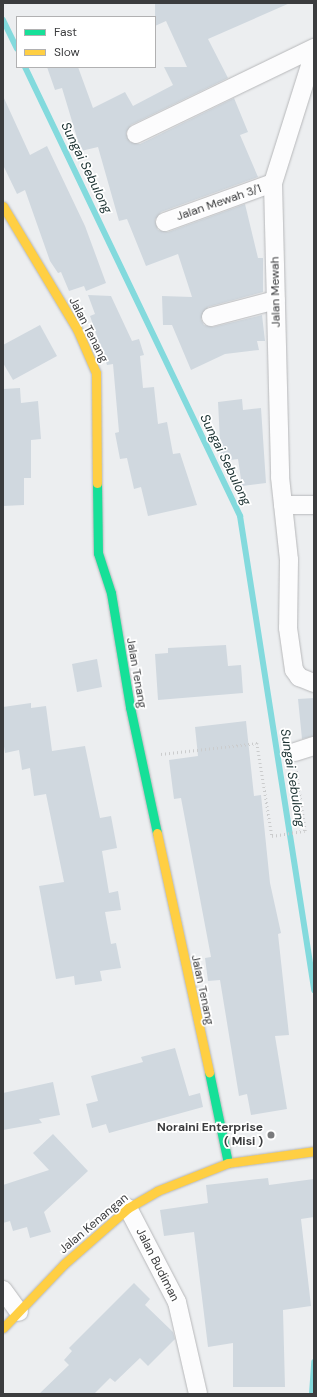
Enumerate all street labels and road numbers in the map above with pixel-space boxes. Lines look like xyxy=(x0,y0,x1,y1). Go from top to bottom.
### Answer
street label: Jalan Mewah 3/1 xyxy=(175,182,263,224)
street label: Jalan Mewah xyxy=(268,256,284,328)
street label: Jalan Tenang xyxy=(65,295,111,365)
street label: Jalan Tenang xyxy=(123,637,149,709)
street label: Jalan Tenang xyxy=(188,954,216,1026)
street label: Jalan Kenangan xyxy=(57,1191,131,1257)
street label: Jalan Budiman xyxy=(132,1226,182,1304)

